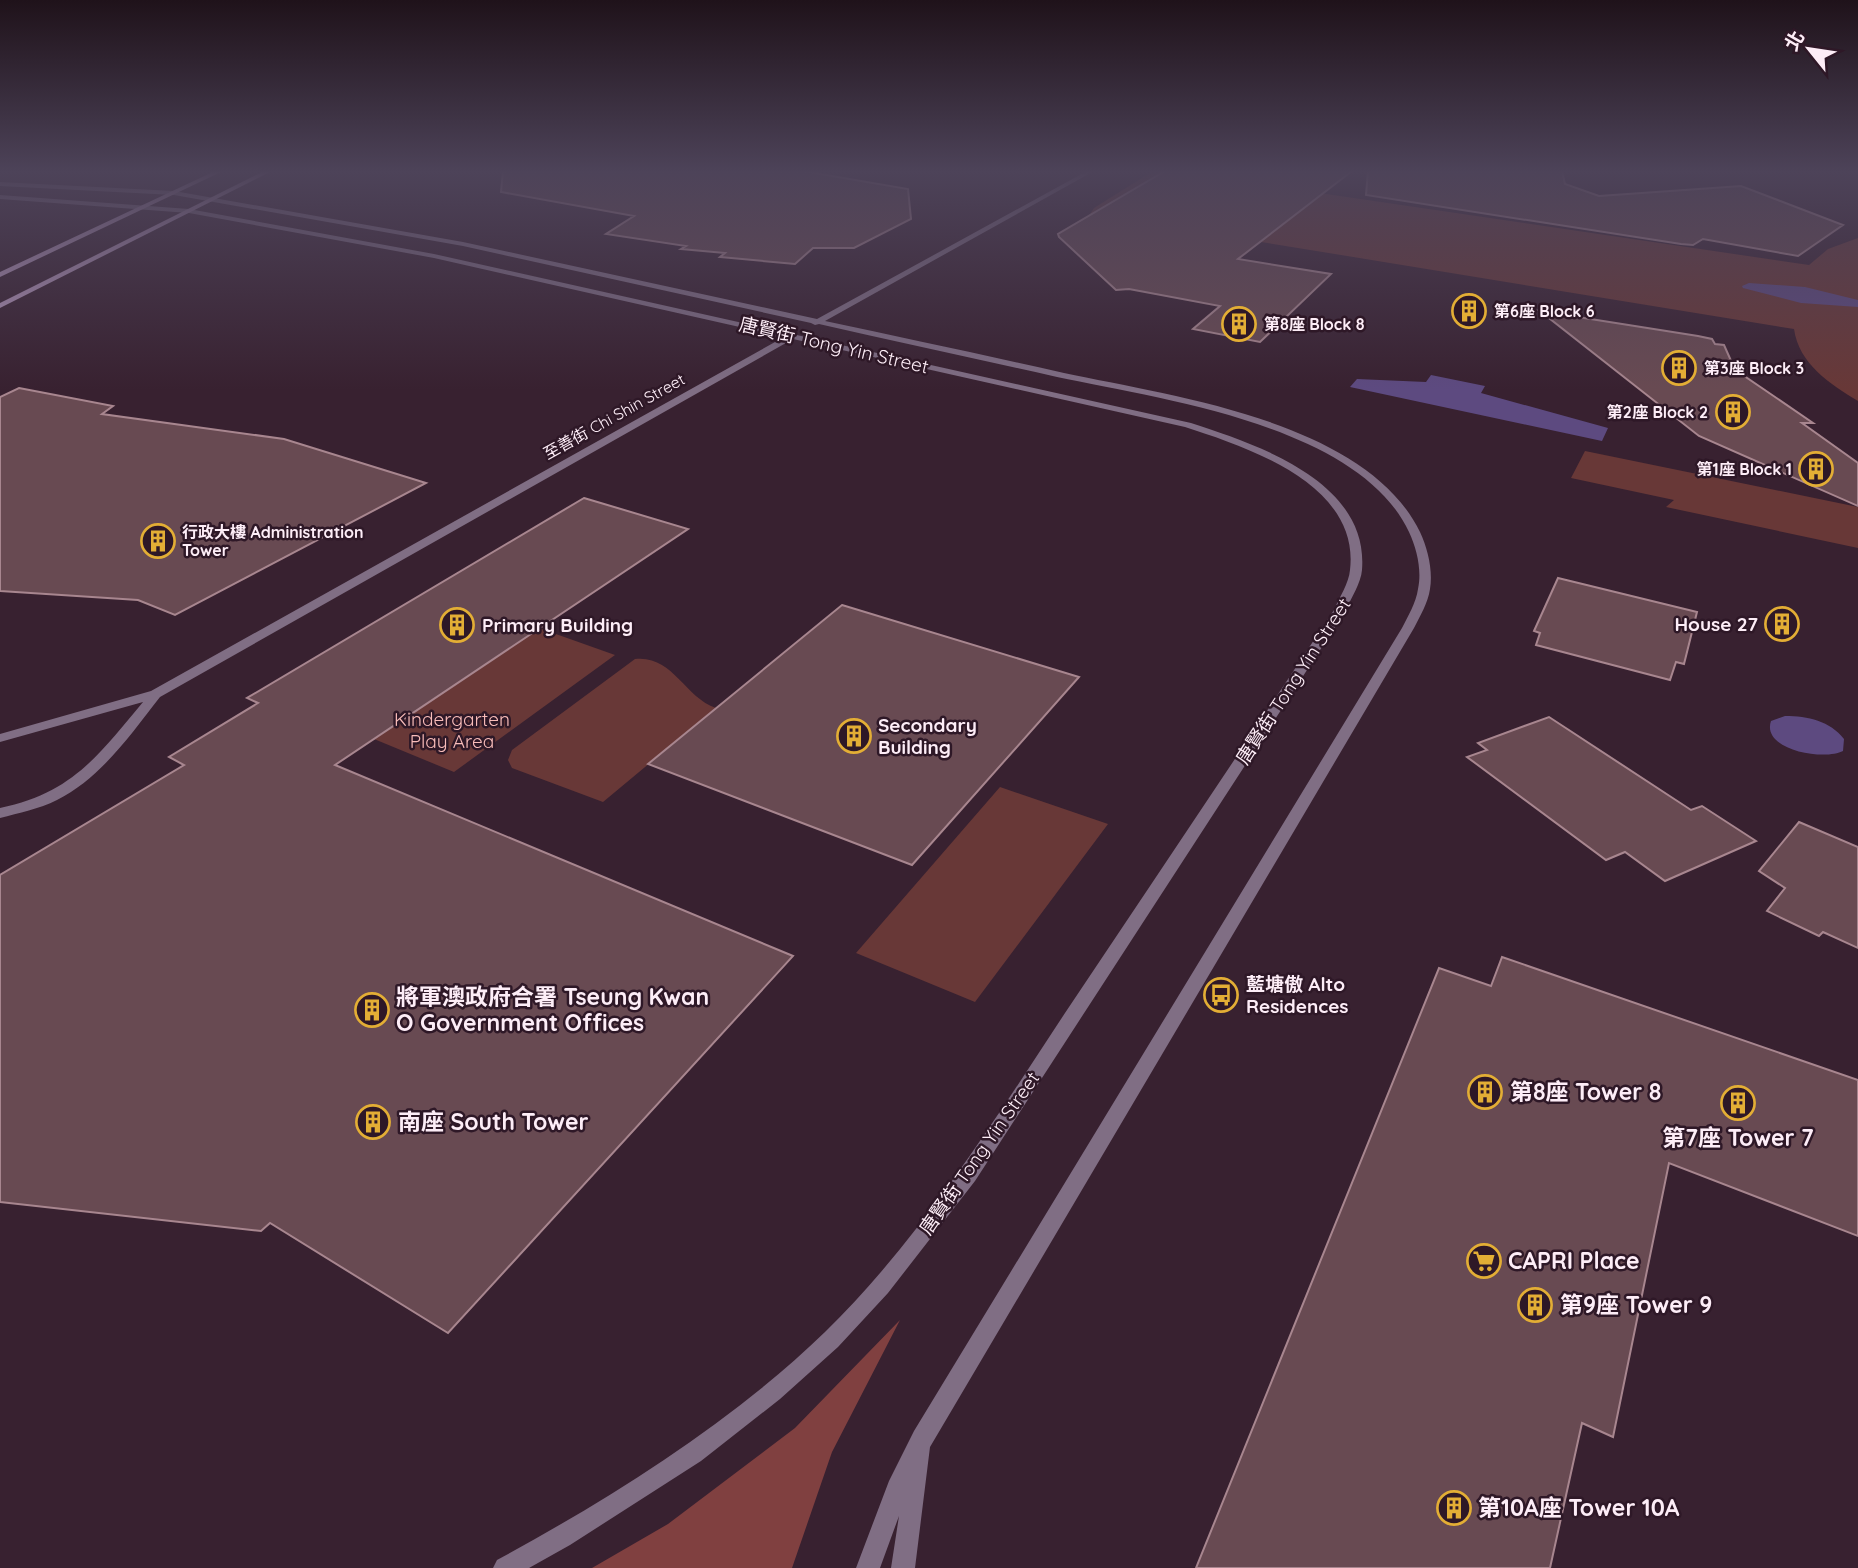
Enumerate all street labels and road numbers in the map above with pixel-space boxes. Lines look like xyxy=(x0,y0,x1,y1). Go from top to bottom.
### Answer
street label: 唐賢街 Tong Yin Street xyxy=(737,312,931,378)
street label: 至善街 Chi Shin Street xyxy=(540,369,688,463)
street label: 唐賢街 Tong Yin Street xyxy=(1230,593,1356,769)
street label: 唐賢街 Tong Yin Street xyxy=(914,1067,1044,1239)

